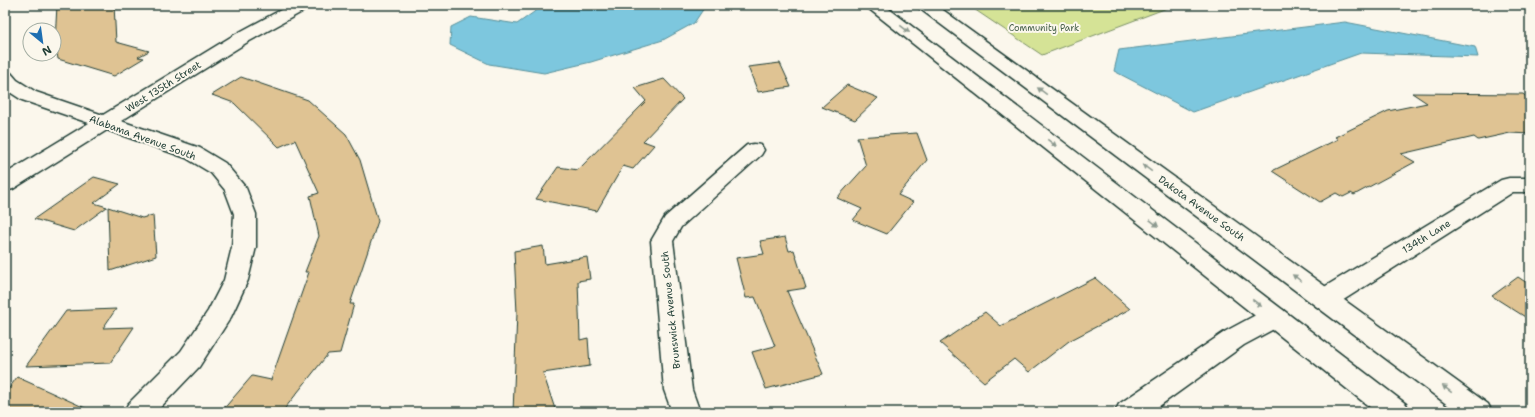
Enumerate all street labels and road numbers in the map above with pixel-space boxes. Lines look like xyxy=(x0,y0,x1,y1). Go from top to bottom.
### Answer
street label: West 135th Street xyxy=(123,58,204,115)
street label: Alabama Avenue South xyxy=(87,112,198,163)
street label: Dakota Avenue South xyxy=(1156,173,1248,244)
street label: 134th Lane xyxy=(1400,216,1453,256)
street label: Brunswick Avenue South xyxy=(658,250,683,370)

